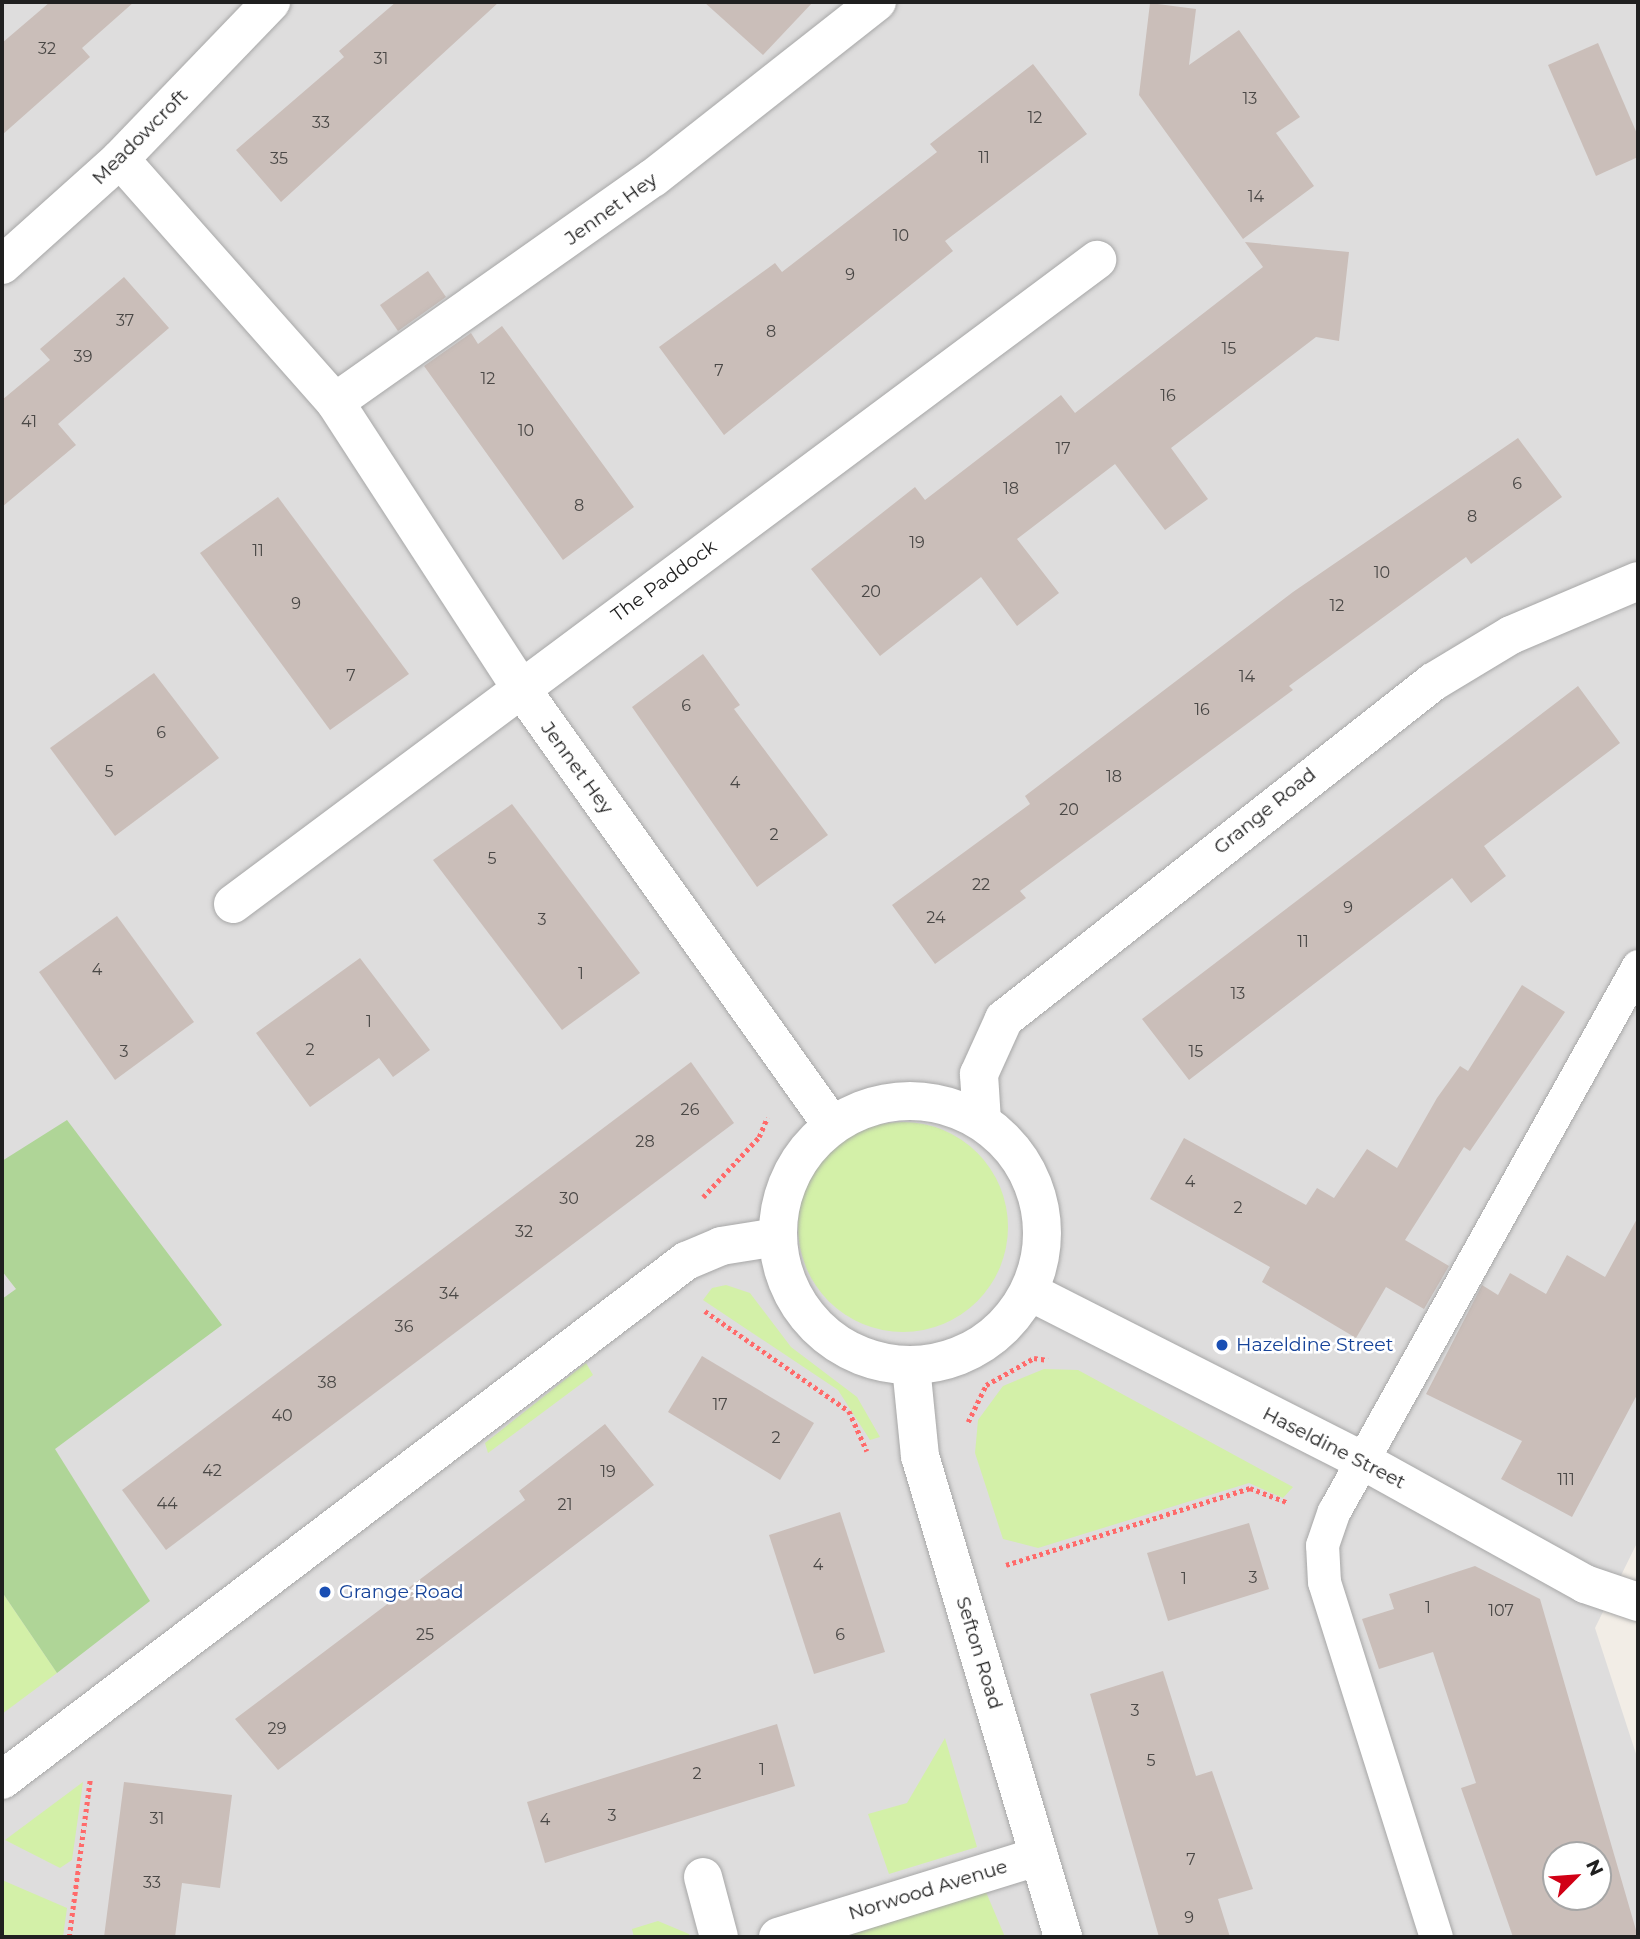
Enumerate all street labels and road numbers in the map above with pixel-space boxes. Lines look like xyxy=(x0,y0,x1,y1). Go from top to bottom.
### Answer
street label: Meadowcroft xyxy=(88,85,192,189)
street label: Jennet Hey xyxy=(561,168,661,250)
street label: The Paddock xyxy=(607,535,721,627)
street label: Jennet Hey xyxy=(536,718,618,818)
street label: Grange Road xyxy=(1209,763,1321,859)
street label: Haseldine Street xyxy=(1259,1402,1409,1494)
street label: Sefton Road xyxy=(951,1594,1007,1712)
street label: Norwood Avenue xyxy=(846,1855,1010,1925)

